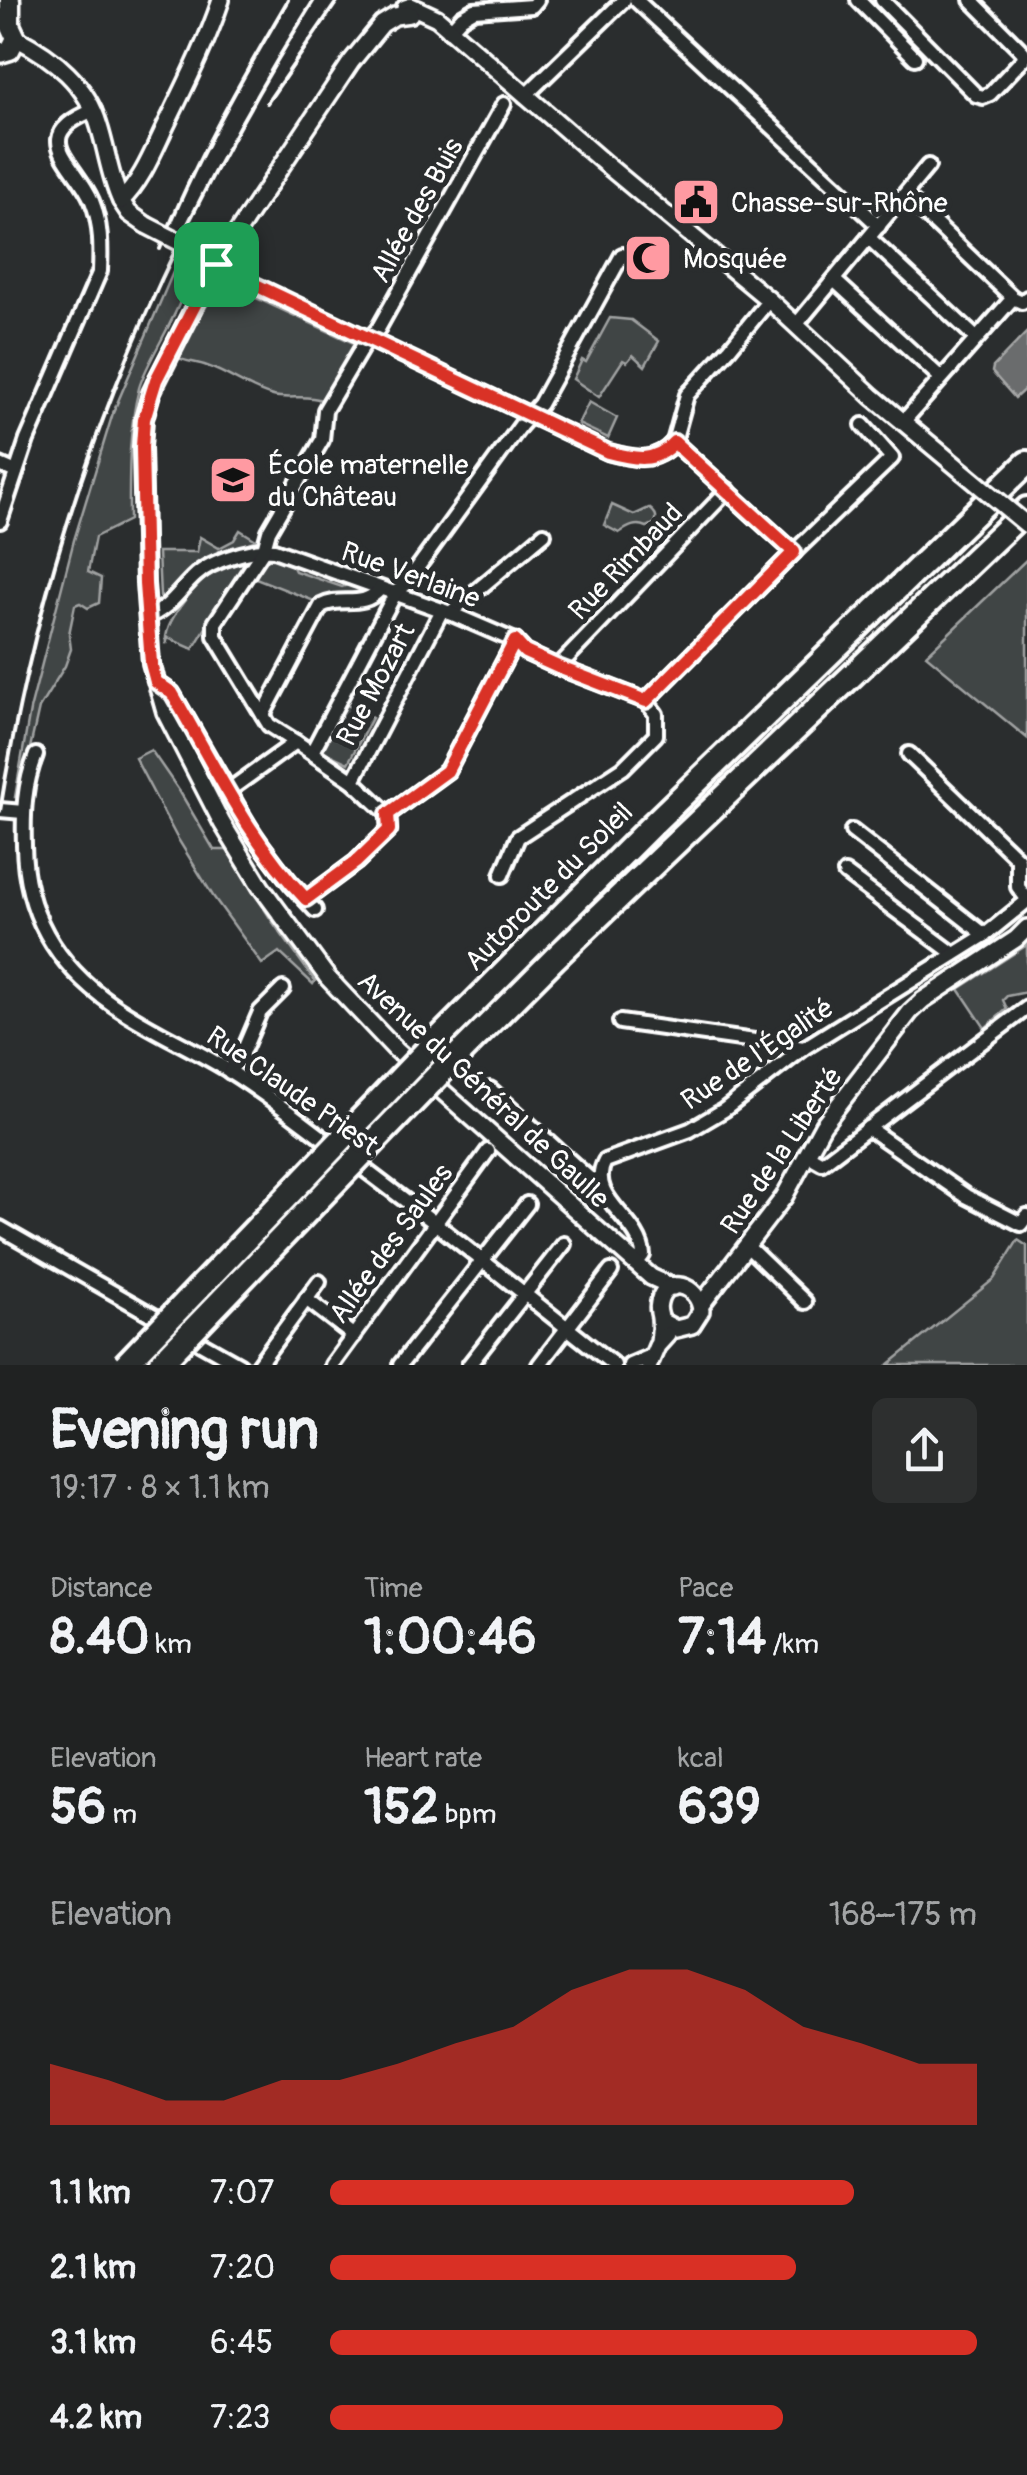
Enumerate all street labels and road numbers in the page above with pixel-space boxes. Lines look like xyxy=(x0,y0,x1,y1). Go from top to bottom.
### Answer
street label: Allée des Buis xyxy=(363,132,472,289)
street label: Rue Rimbaud xyxy=(562,496,691,628)
street label: Rue Verlaine xyxy=(336,534,485,617)
street label: Rue Mozart xyxy=(329,617,424,752)
street label: Autoroute du Soleil xyxy=(457,795,641,979)
street label: Avenue du Général de Gaulle xyxy=(350,964,616,1216)
street label: Rue de l'Égalité xyxy=(675,990,841,1118)
street label: Rue Claude Priest xyxy=(199,1019,386,1164)
street label: Rue de la Liberté xyxy=(713,1061,851,1241)
street label: Allée des Saules xyxy=(322,1157,461,1330)

